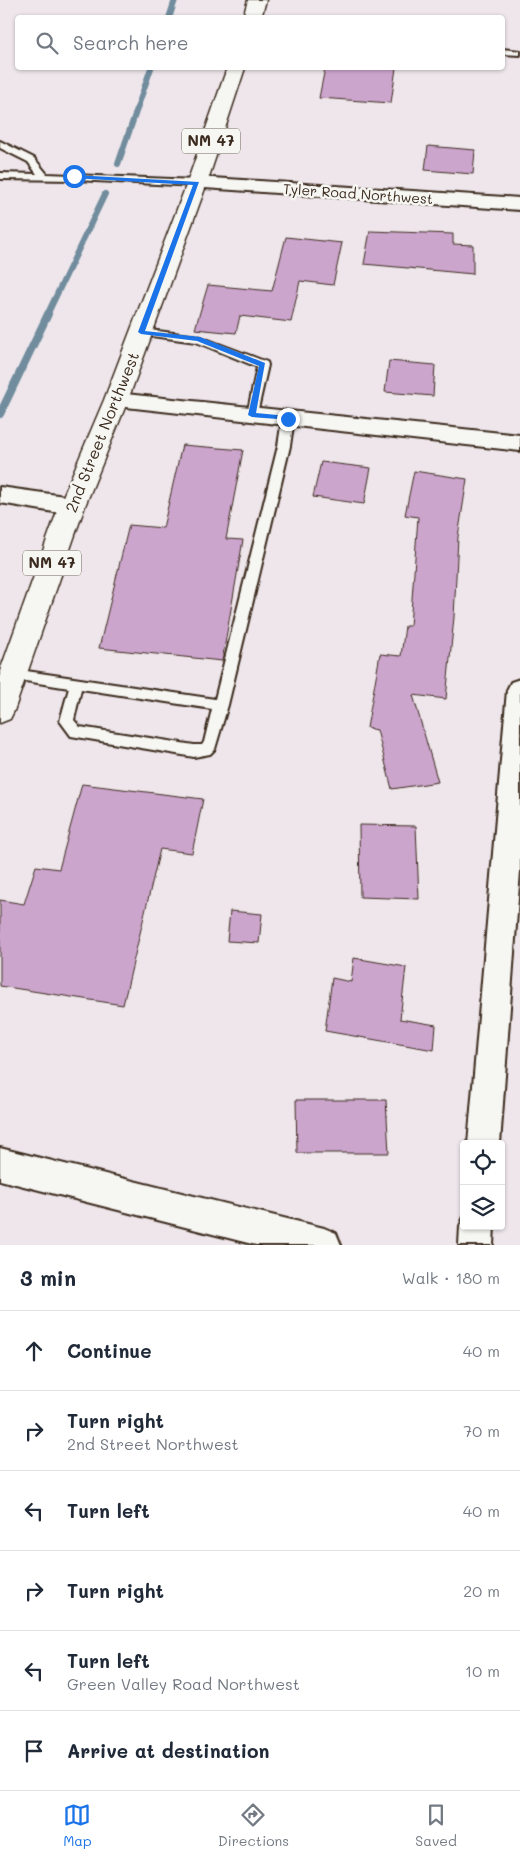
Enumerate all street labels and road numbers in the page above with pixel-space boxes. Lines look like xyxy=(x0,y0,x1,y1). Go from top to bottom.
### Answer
road number: NM 47 xyxy=(182,128,240,154)
street label: Tyler Road Northwest xyxy=(282,179,434,208)
street label: 2nd Street Northwest xyxy=(60,348,143,515)
road number: NM 47 xyxy=(23,550,81,576)

